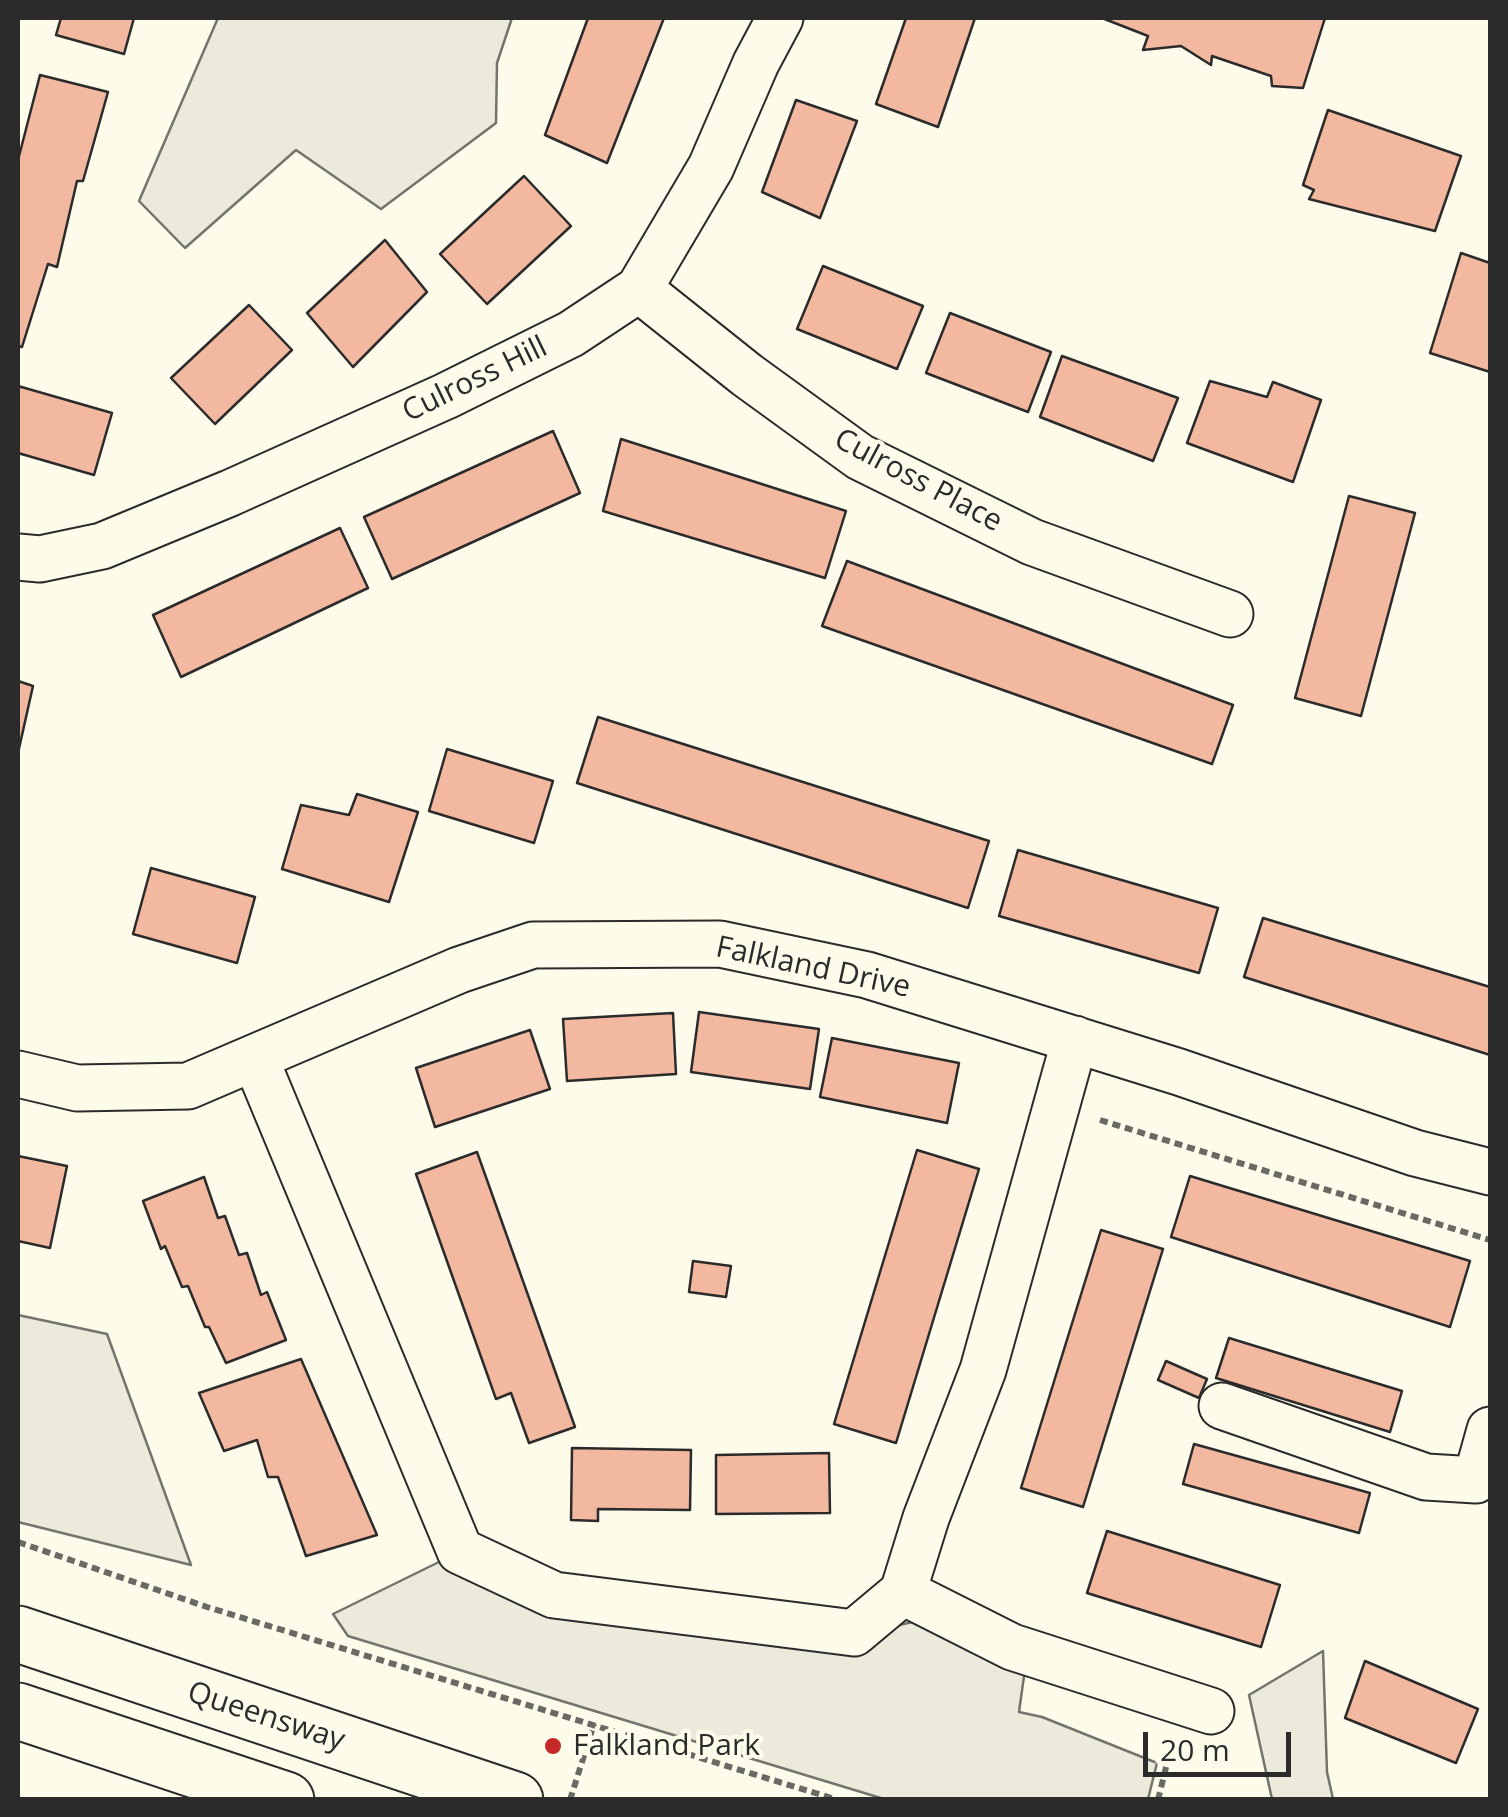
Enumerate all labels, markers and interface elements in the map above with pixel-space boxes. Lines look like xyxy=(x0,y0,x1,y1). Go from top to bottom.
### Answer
street label: Culross Hill xyxy=(397,330,553,430)
street label: Culross Place xyxy=(828,422,1008,540)
street label: Falkland Drive xyxy=(713,930,913,1006)
street label: Queensway xyxy=(183,1675,349,1759)
scale bar xyxy=(1148,1712,1296,1774)
place label: Falkland Park xyxy=(573,1728,760,1764)
text: 20 m xyxy=(1160,1729,1230,1770)
marker: Falkland Park xyxy=(542,1735,564,1757)

